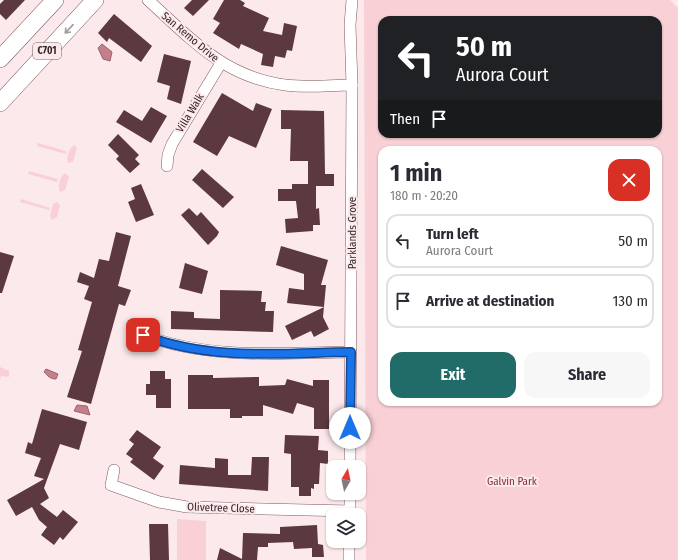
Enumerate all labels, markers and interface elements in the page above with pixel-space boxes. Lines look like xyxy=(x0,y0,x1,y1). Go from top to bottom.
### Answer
street label: San Remo Drive xyxy=(159,9,221,65)
one-way arrow xyxy=(64,24,73,34)
text: 50 m xyxy=(456,30,512,63)
icon: left xyxy=(390,32,442,84)
road number: C701 xyxy=(33,43,61,59)
text: Aurora Court xyxy=(456,64,549,86)
street label: Villa Walk xyxy=(173,90,207,135)
icon: arrive xyxy=(428,108,450,130)
text: Then xyxy=(390,110,420,128)
text: 1 min xyxy=(390,159,442,187)
button: close xyxy=(608,159,650,201)
text: 180 m · 20:20 xyxy=(390,188,458,203)
street label: Parklands Grove xyxy=(346,197,359,269)
text: Turn left xyxy=(426,225,479,243)
icon: left xyxy=(392,230,414,252)
text: 50 m xyxy=(618,232,648,250)
text: Aurora Court xyxy=(426,243,493,258)
icon: arrive xyxy=(392,290,414,312)
text: Arrive at destination xyxy=(426,292,554,310)
text: 130 m xyxy=(613,292,648,310)
pin xyxy=(126,318,160,352)
icon: arrive xyxy=(132,324,154,346)
button: Exit xyxy=(390,352,516,398)
button: Share xyxy=(524,352,650,398)
position arrow xyxy=(329,407,371,449)
north arrow xyxy=(326,460,366,500)
map controls xyxy=(326,460,366,548)
park label: Galvin Park xyxy=(487,475,538,488)
street label: Olivetree Close xyxy=(187,500,255,516)
button: layers xyxy=(326,508,366,548)

